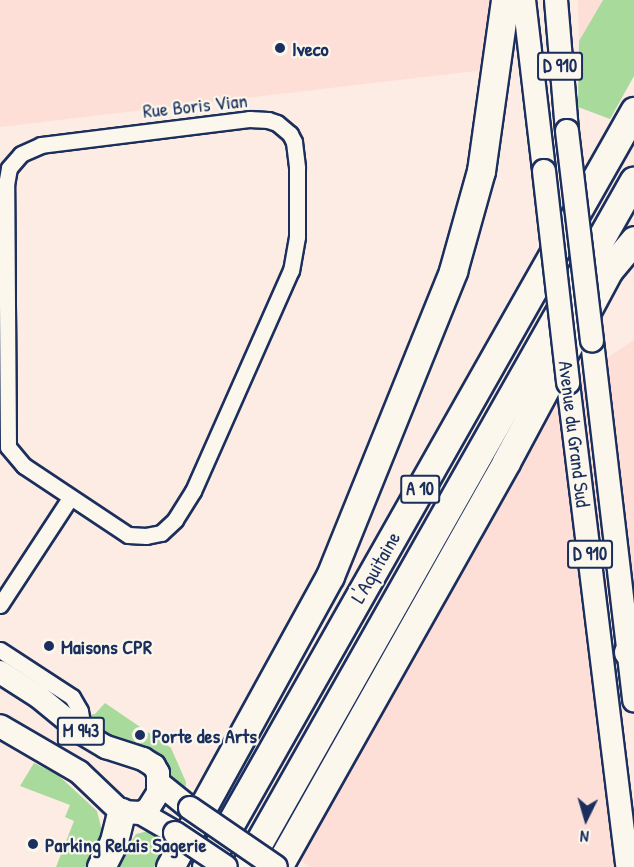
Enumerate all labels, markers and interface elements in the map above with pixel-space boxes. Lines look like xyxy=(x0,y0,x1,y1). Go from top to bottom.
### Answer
place label: Iveco xyxy=(292,36,328,60)
marker: Iveco xyxy=(273,41,287,55)
road number: D 910 xyxy=(536,51,584,81)
street label: Rue Boris Vian xyxy=(142,88,248,122)
street label: Avenue du Grand Sud xyxy=(554,359,596,509)
road number: A 10 xyxy=(399,474,441,504)
street label: L'Aquitaine xyxy=(345,527,405,607)
road number: D 910 xyxy=(566,539,614,569)
place label: Maisons CPR xyxy=(61,634,152,658)
marker: Maisons CPR xyxy=(42,639,56,653)
road number: M 943 xyxy=(56,716,106,746)
place label: Porte des Arts xyxy=(152,723,257,747)
marker: Porte des Arts xyxy=(133,728,147,742)
north arrow xyxy=(556,789,616,849)
text: N xyxy=(579,826,590,848)
place label: Parking Relais Sagerie xyxy=(45,832,206,856)
marker: Parking Relais Sagerie xyxy=(26,837,40,851)

